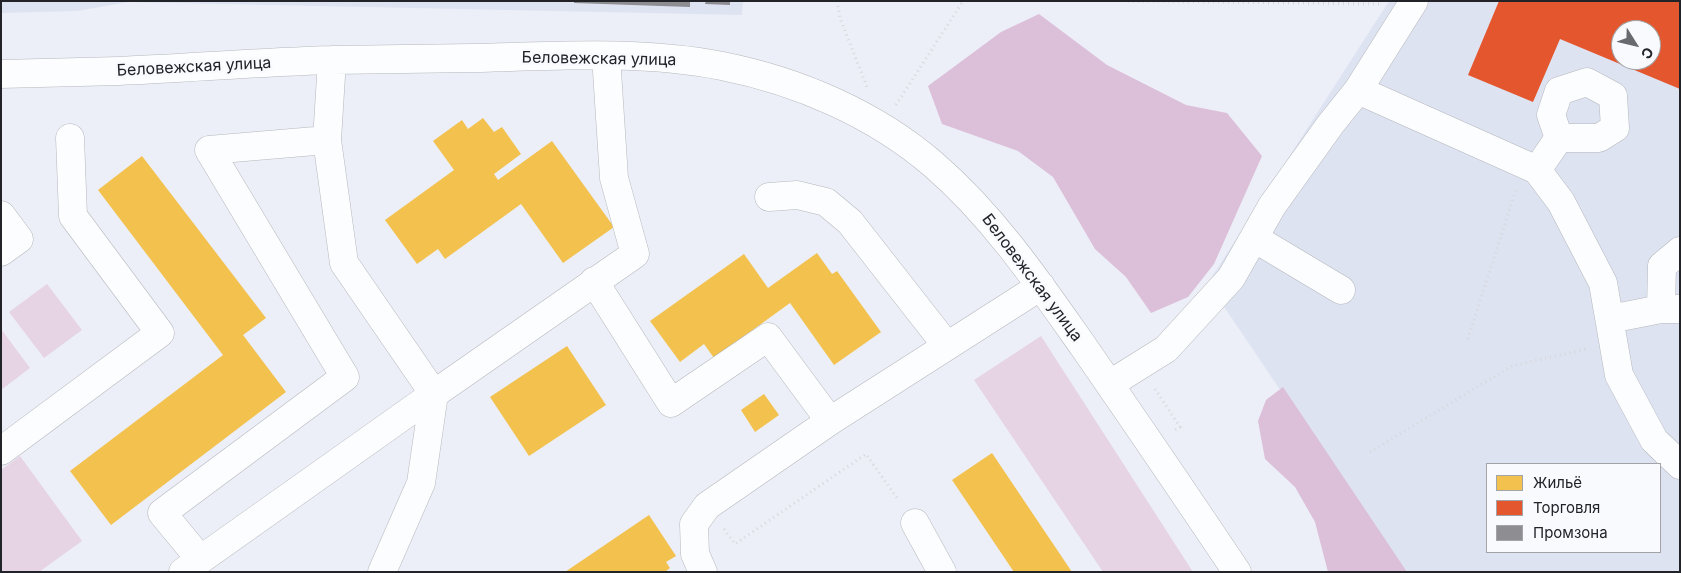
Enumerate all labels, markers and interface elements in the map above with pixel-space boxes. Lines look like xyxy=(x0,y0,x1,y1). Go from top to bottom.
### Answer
north arrow xyxy=(1611,20,1661,70)
text: С xyxy=(1638,44,1658,63)
street label: Беловежская улица xyxy=(521,48,677,70)
street label: Беловежская улица xyxy=(116,53,272,81)
street label: Беловежская улица xyxy=(978,210,1086,346)
legend xyxy=(1486,463,1661,553)
text: Жильё xyxy=(1533,473,1582,492)
text: Торговля xyxy=(1533,498,1600,517)
text: Промзона xyxy=(1533,523,1608,542)

